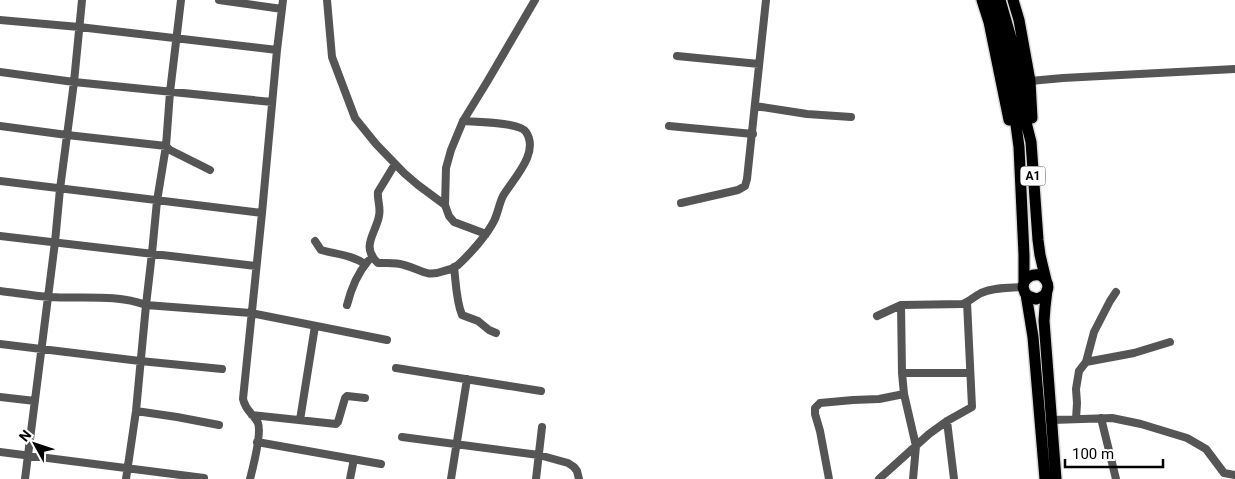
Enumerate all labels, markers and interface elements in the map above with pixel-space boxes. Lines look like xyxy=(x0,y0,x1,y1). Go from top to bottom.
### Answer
road number: A1 xyxy=(1020,167,1046,186)
north arrow xyxy=(10,419,60,469)
text: N xyxy=(16,427,34,445)
scale bar xyxy=(1065,436,1162,468)
text: 100 m xyxy=(1072,445,1114,463)

